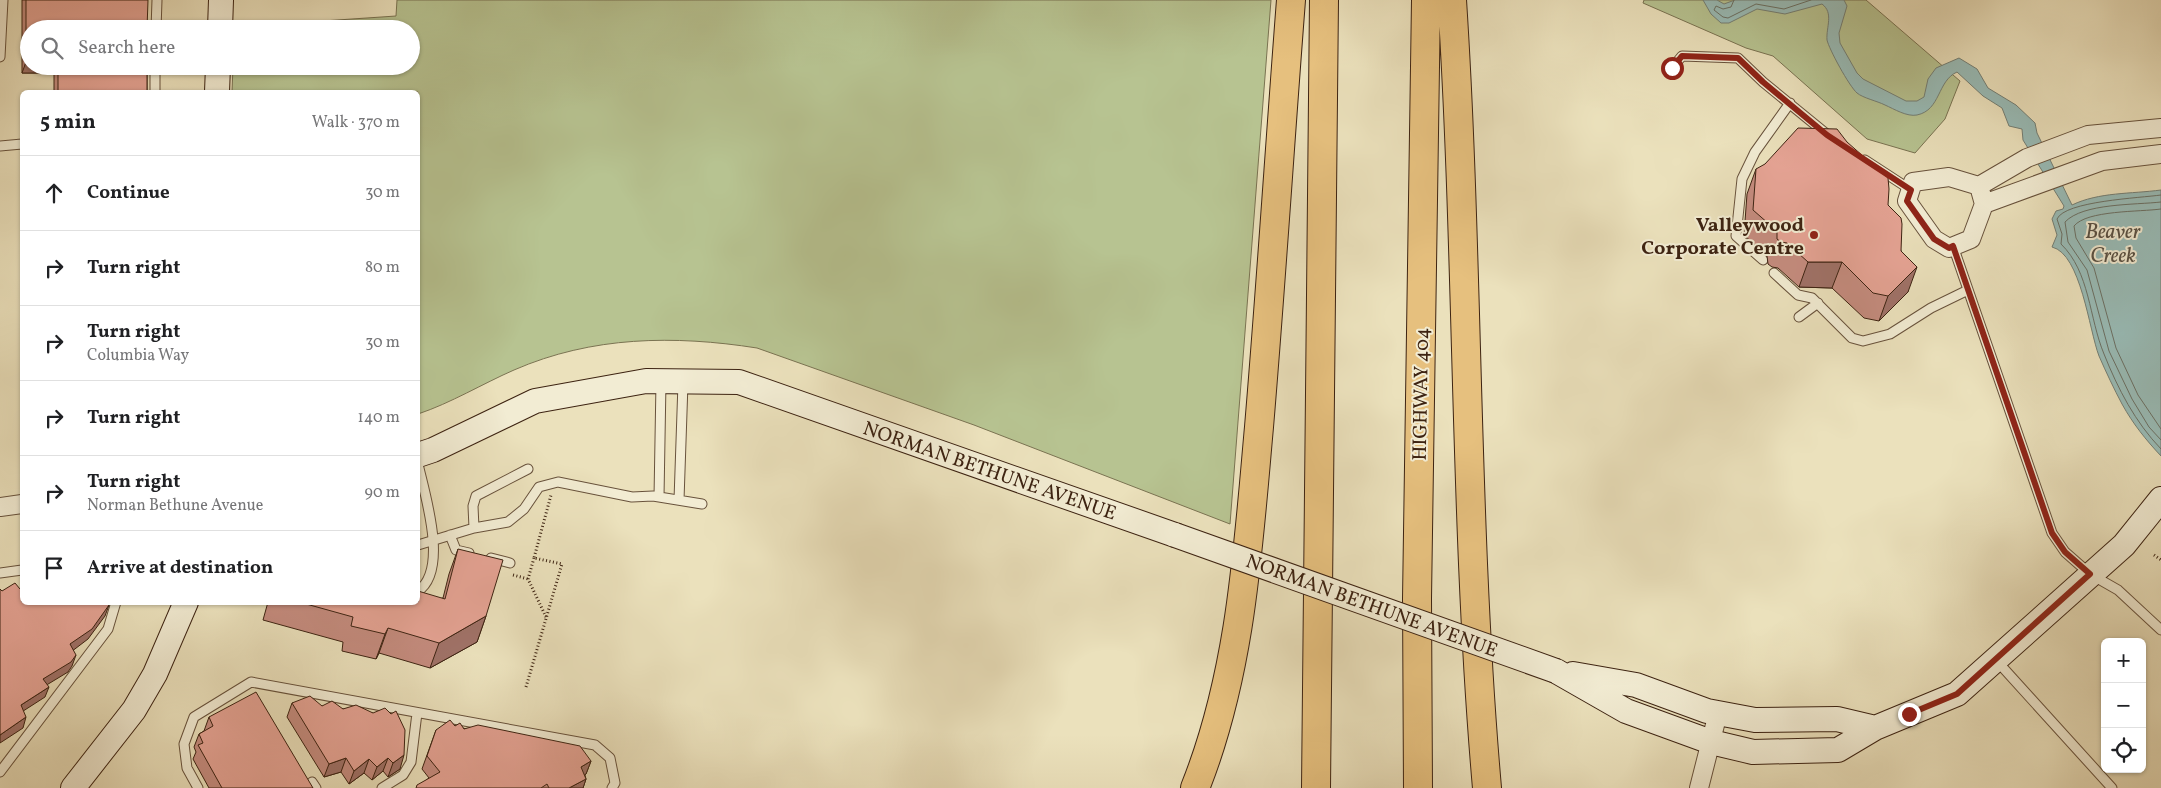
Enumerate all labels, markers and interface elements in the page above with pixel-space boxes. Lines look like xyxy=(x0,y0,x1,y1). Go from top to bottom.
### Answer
search box xyxy=(20,20,420,75)
icon: search xyxy=(38,34,66,62)
text: Search here xyxy=(78,35,175,61)
route start xyxy=(1661,57,1684,80)
text: 5 min xyxy=(40,108,96,137)
text: Walk · 370 m xyxy=(312,112,400,134)
icon: ahead xyxy=(40,179,68,207)
text: Continue xyxy=(87,180,170,206)
text: 30 m xyxy=(365,182,400,204)
place label: Valleywood Corporate Centre xyxy=(1641,212,1804,263)
water label: Beaver Creek xyxy=(2085,218,2141,271)
marker: Valleywood Corporate Centre xyxy=(1808,229,1820,241)
icon: right xyxy=(40,254,68,282)
text: Turn right xyxy=(87,255,180,281)
text: 80 m xyxy=(365,257,400,279)
text: Turn right xyxy=(87,319,180,345)
street label: HIGHWAY 404 xyxy=(1407,327,1437,461)
icon: right xyxy=(40,329,68,357)
text: 30 m xyxy=(365,332,400,354)
text: Columbia Way xyxy=(87,345,189,367)
icon: right xyxy=(40,404,68,432)
text: Turn right xyxy=(87,405,180,431)
text: 140 m xyxy=(358,407,400,429)
street label: NORMAN BETHUNE AVENUE xyxy=(859,415,1120,529)
text: Turn right xyxy=(87,469,180,495)
icon: right xyxy=(40,479,68,507)
text: 90 m xyxy=(364,482,400,504)
text: Norman Bethune Avenue xyxy=(87,495,263,517)
street label: NORMAN BETHUNE AVENUE xyxy=(1241,548,1501,666)
icon: arrive xyxy=(40,554,68,582)
text: Arrive at destination xyxy=(87,555,273,581)
map controls xyxy=(2101,638,2146,773)
button: + xyxy=(2101,638,2146,683)
button: − xyxy=(2101,683,2146,728)
route end xyxy=(1898,703,1921,726)
button: locate xyxy=(2101,728,2146,773)

